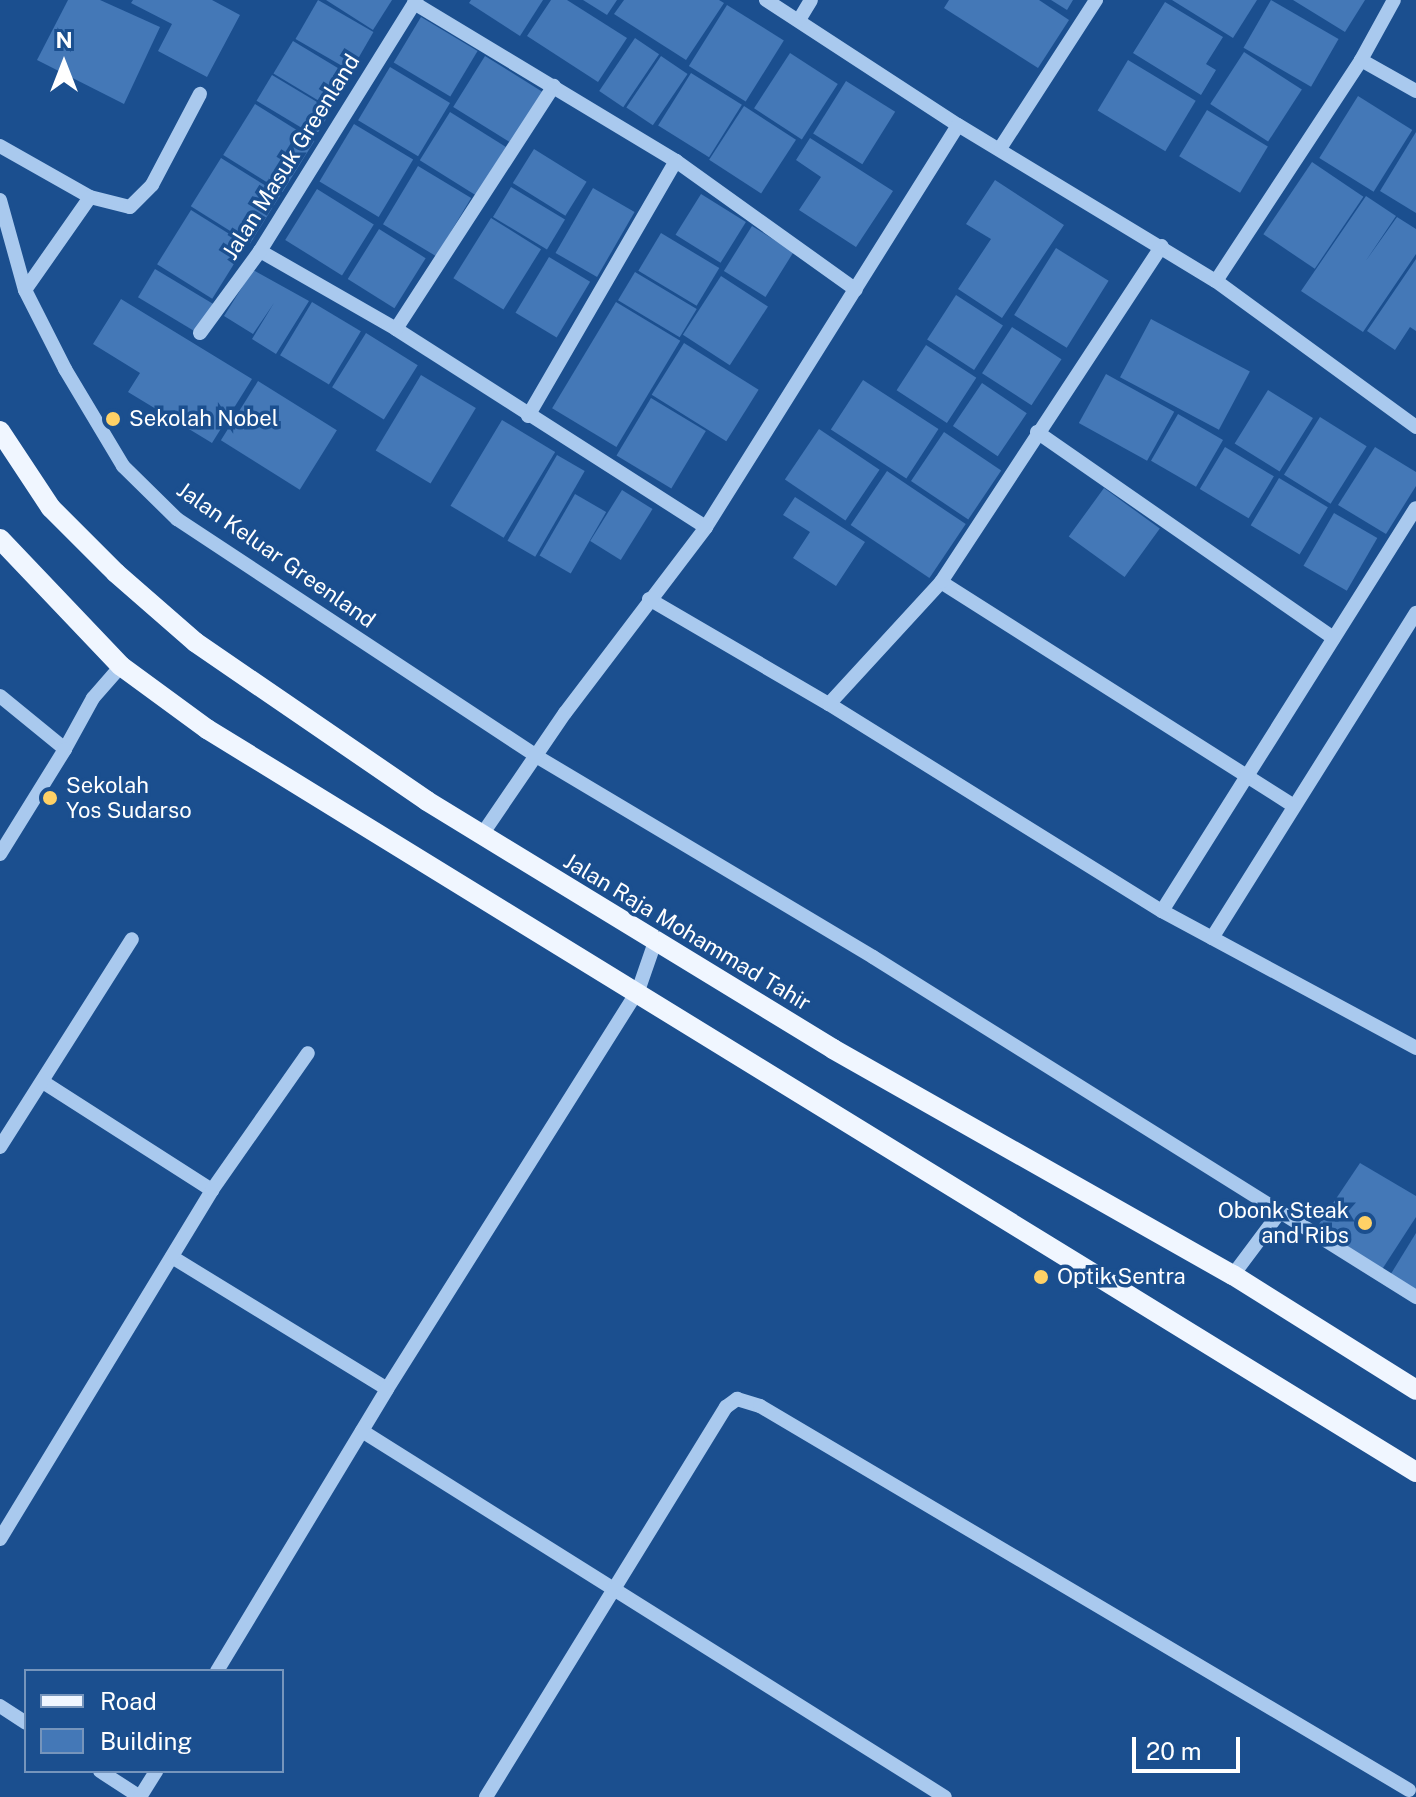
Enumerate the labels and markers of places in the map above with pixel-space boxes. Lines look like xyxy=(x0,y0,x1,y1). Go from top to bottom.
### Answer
place label: Sekolah Nobel xyxy=(129,406,278,432)
marker: Sekolah Nobel xyxy=(104,410,122,428)
place label: Sekolah Yos Sudarso xyxy=(66,772,192,824)
marker: Sekolah Yos Sudarso xyxy=(41,789,59,807)
place label: Obonk Steak and Ribs xyxy=(1218,1197,1349,1248)
marker: Obonk Steak and Ribs xyxy=(1356,1214,1374,1232)
place label: Optik Sentra xyxy=(1057,1264,1186,1290)
marker: Optik Sentra xyxy=(1032,1268,1050,1286)

